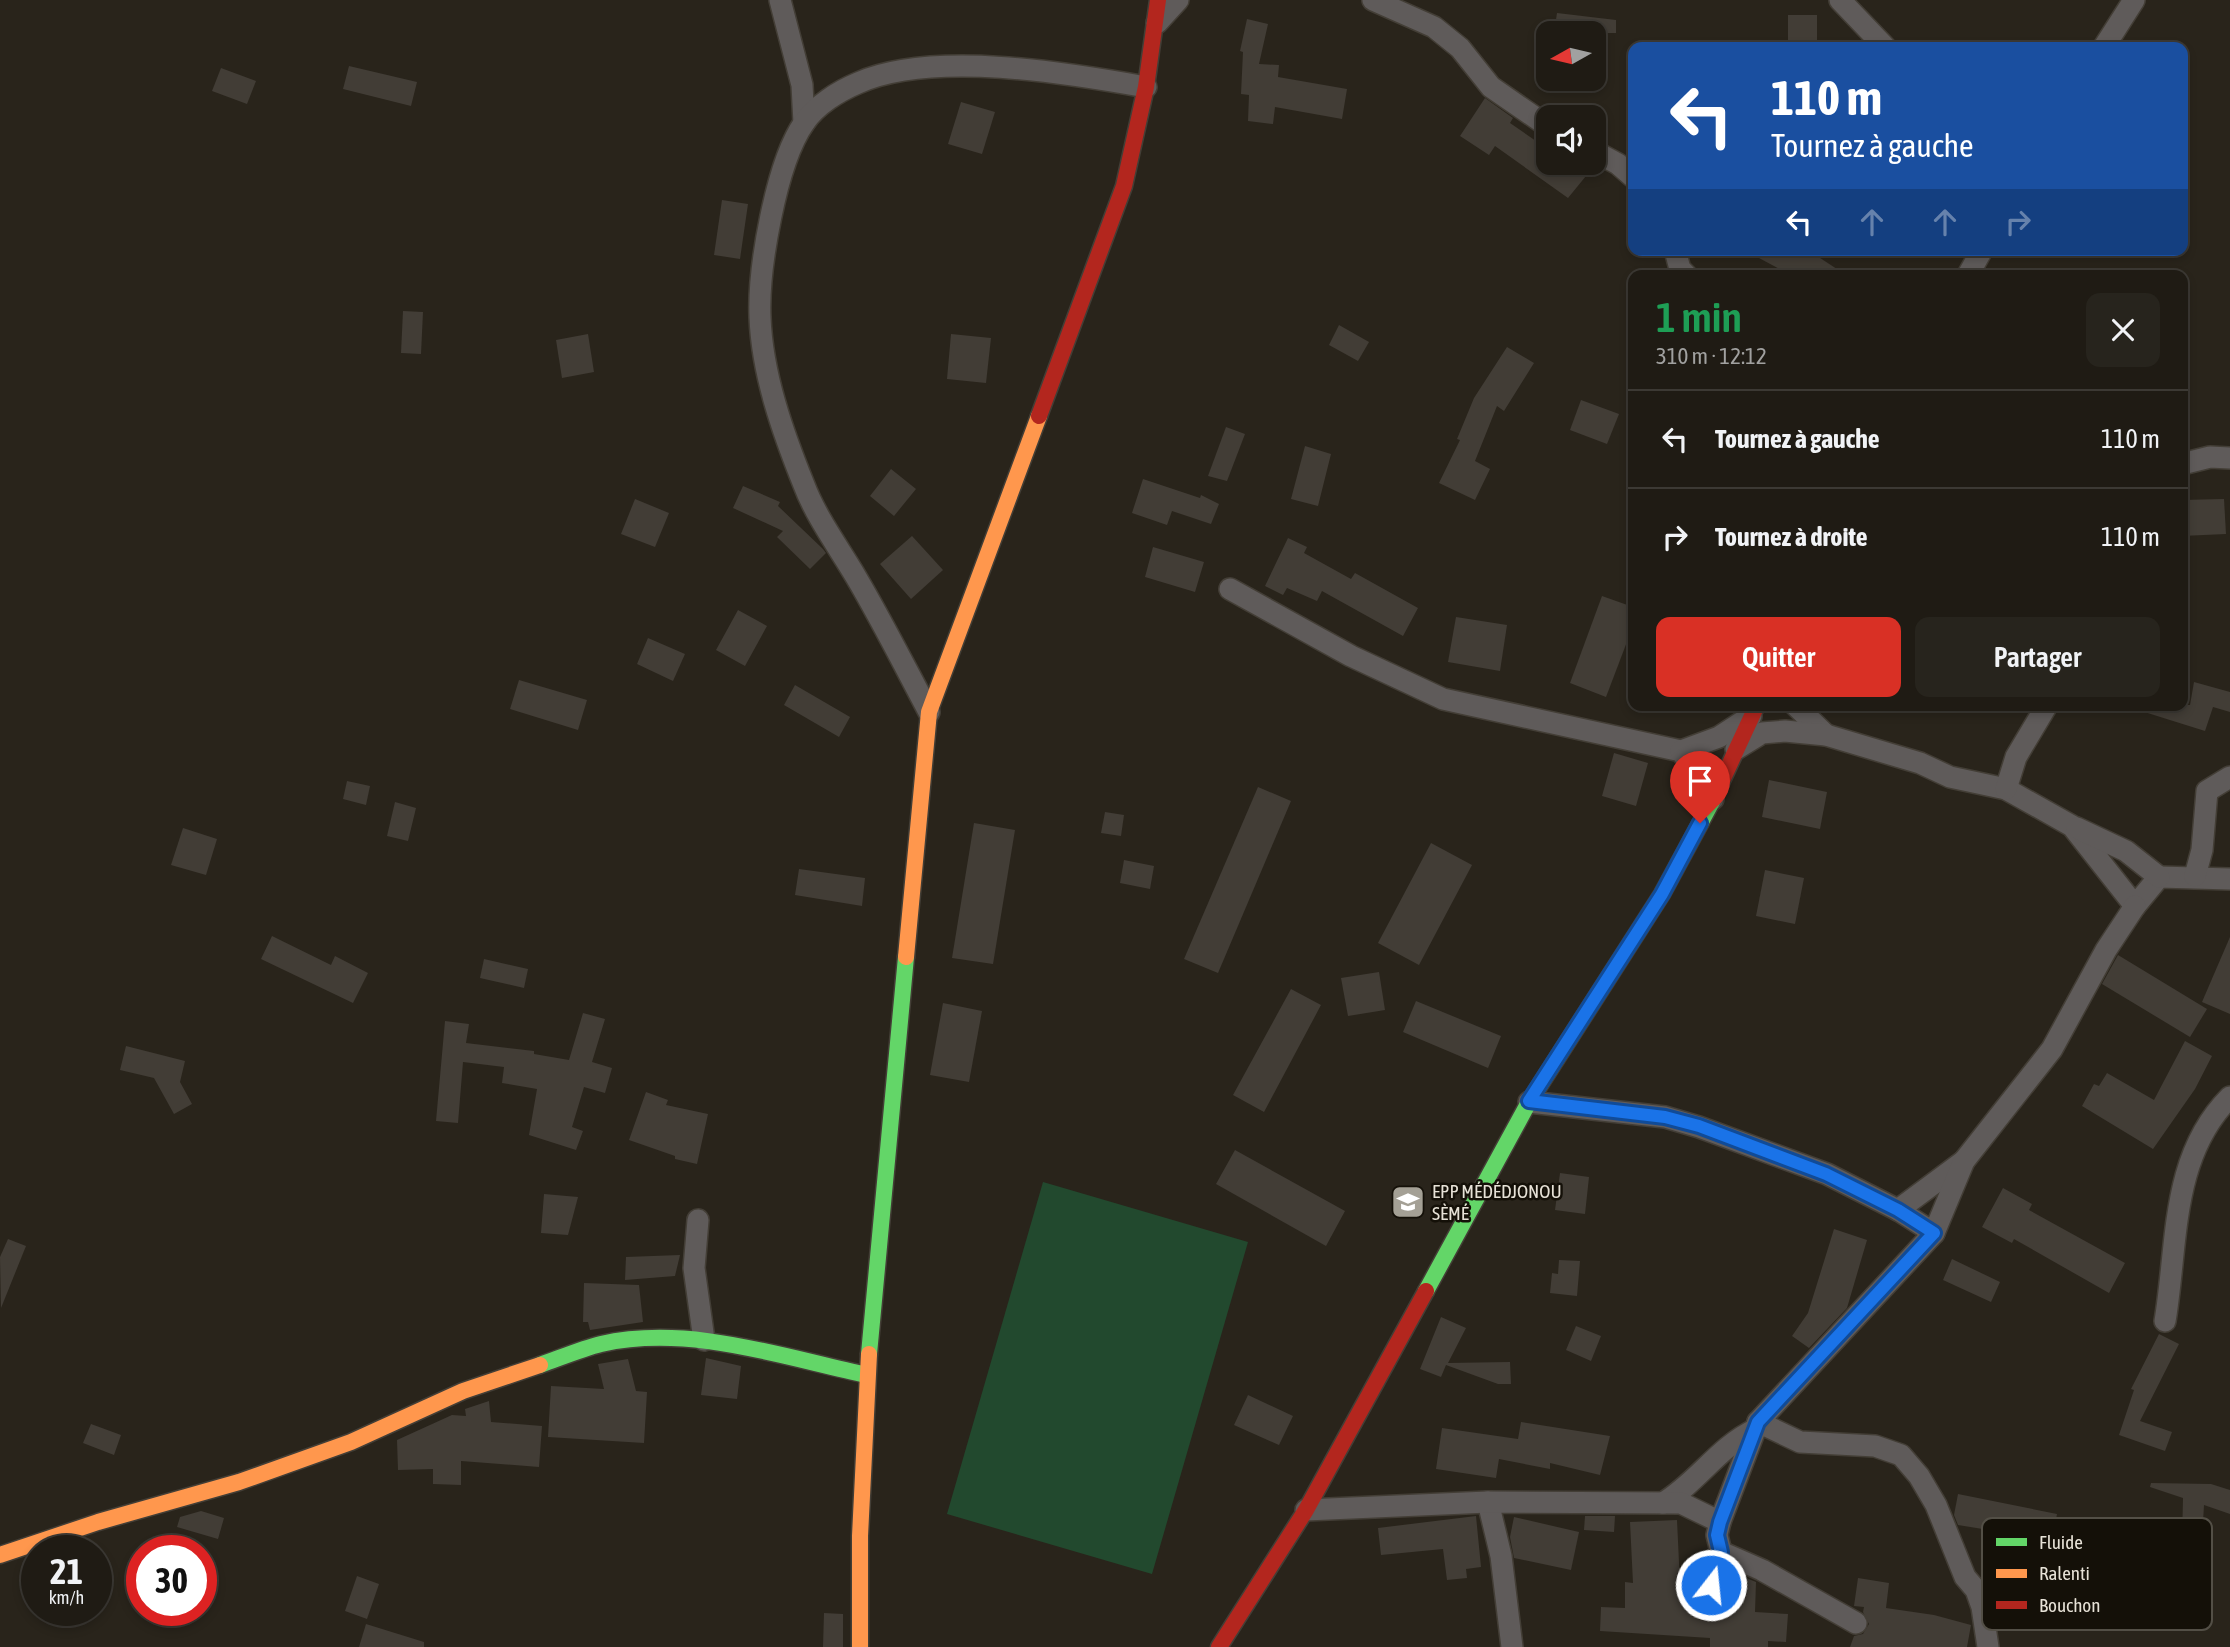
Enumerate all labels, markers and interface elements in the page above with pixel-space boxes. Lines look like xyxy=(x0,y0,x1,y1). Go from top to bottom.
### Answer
north arrow xyxy=(1536,21,1606,91)
map controls xyxy=(1536,21,1606,175)
text: 110 m xyxy=(1771,69,1882,125)
icon: left xyxy=(1656,70,1747,161)
button: sound xyxy=(1536,105,1606,175)
text: Tournez à gauche xyxy=(1771,127,1974,164)
icon: left xyxy=(1780,203,1818,241)
icon: ahead xyxy=(1853,203,1891,241)
icon: ahead xyxy=(1926,203,1964,241)
icon: right xyxy=(1999,203,2037,241)
text: 1 min xyxy=(1656,293,1742,341)
button: close xyxy=(2086,293,2160,367)
text: 310 m · 12:12 xyxy=(1656,343,1767,369)
icon: left xyxy=(1656,420,1694,458)
text: Tournez à gauche xyxy=(1715,424,1880,454)
text: 110 m xyxy=(2101,424,2160,454)
icon: right xyxy=(1656,518,1694,556)
text: Tournez à droite xyxy=(1715,522,1868,552)
text: 110 m xyxy=(2101,522,2160,552)
button: Quitter xyxy=(1656,617,1901,697)
button: Partager xyxy=(1915,617,2160,697)
pin xyxy=(1670,751,1730,823)
icon: arrive xyxy=(1681,762,1719,800)
place label: EPP MÉDÉDJONOU SÈMÉ xyxy=(1432,1180,1562,1224)
school or university icon: EPP MÉDÉDJONOU SÈMÉ xyxy=(1389,1183,1427,1221)
legend xyxy=(1982,1518,2212,1630)
text: Fluide xyxy=(2039,1531,2083,1553)
speed limit sign: 30 xyxy=(126,1535,217,1626)
position arrow xyxy=(1674,1548,1748,1622)
text: 21 xyxy=(50,1551,83,1591)
text: Ralenti xyxy=(2039,1562,2090,1584)
text: km/h xyxy=(49,1587,84,1608)
text: Bouchon xyxy=(2039,1594,2101,1616)

